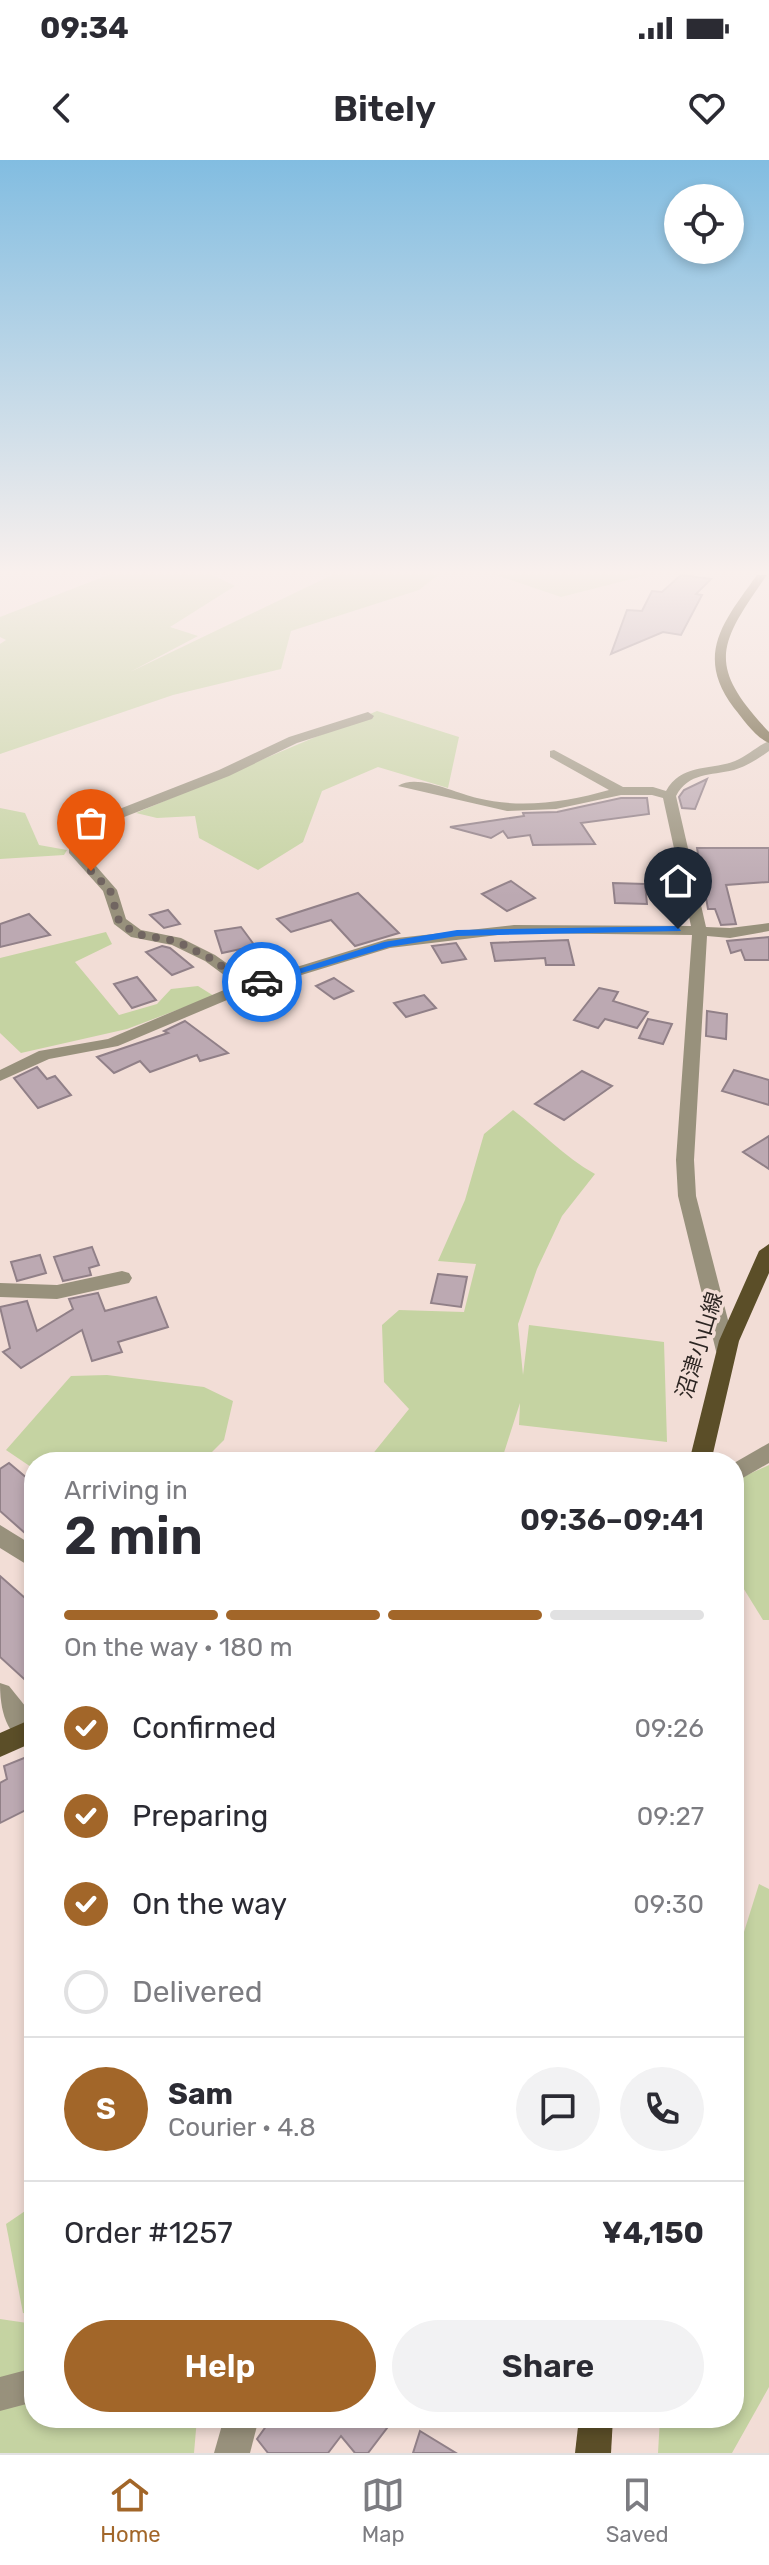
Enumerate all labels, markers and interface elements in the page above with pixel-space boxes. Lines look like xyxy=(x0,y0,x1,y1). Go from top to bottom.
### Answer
text: 09:34 xyxy=(40,10,129,46)
icon: back xyxy=(40,86,84,130)
icon: heart xyxy=(685,86,729,130)
text: Bitely xyxy=(333,87,436,130)
map controls xyxy=(664,184,744,264)
button: locate xyxy=(664,184,744,264)
pin xyxy=(57,789,125,871)
icon: bag xyxy=(69,801,113,845)
pin xyxy=(644,847,712,929)
icon: home xyxy=(656,859,700,903)
courier xyxy=(222,942,302,1022)
icon: car xyxy=(240,960,284,1004)
street label: 沼津小山線 xyxy=(670,1289,728,1402)
text: Arriving in xyxy=(64,1475,188,1506)
text: 09:36–09:41 xyxy=(520,1502,704,1538)
text: 2 min xyxy=(64,1505,203,1567)
text: On the way · 180 m xyxy=(64,1632,293,1663)
icon: check xyxy=(64,1706,108,1750)
text: Confirmed xyxy=(132,1710,276,1746)
text: 09:26 xyxy=(634,1713,704,1744)
icon: check xyxy=(64,1794,108,1838)
text: Preparing xyxy=(132,1798,268,1834)
text: 09:27 xyxy=(637,1801,704,1832)
icon: check xyxy=(64,1882,108,1926)
text: On the way xyxy=(132,1886,287,1922)
text: 09:30 xyxy=(633,1889,704,1920)
text: Delivered xyxy=(132,1974,263,2010)
button: chat xyxy=(516,2067,600,2151)
button: phone xyxy=(620,2067,704,2151)
text: Sam xyxy=(168,2076,233,2112)
text: S xyxy=(96,2091,116,2127)
text: Courier · 4.8 xyxy=(168,2112,316,2143)
text: Order #1257 xyxy=(64,2215,233,2251)
text: ¥4,150 xyxy=(602,2215,704,2251)
button: Help xyxy=(64,2320,376,2412)
button: Share xyxy=(392,2320,704,2412)
tab: Home xyxy=(100,2473,161,2548)
tab: Map xyxy=(361,2473,405,2548)
tab: Saved xyxy=(606,2473,669,2548)

